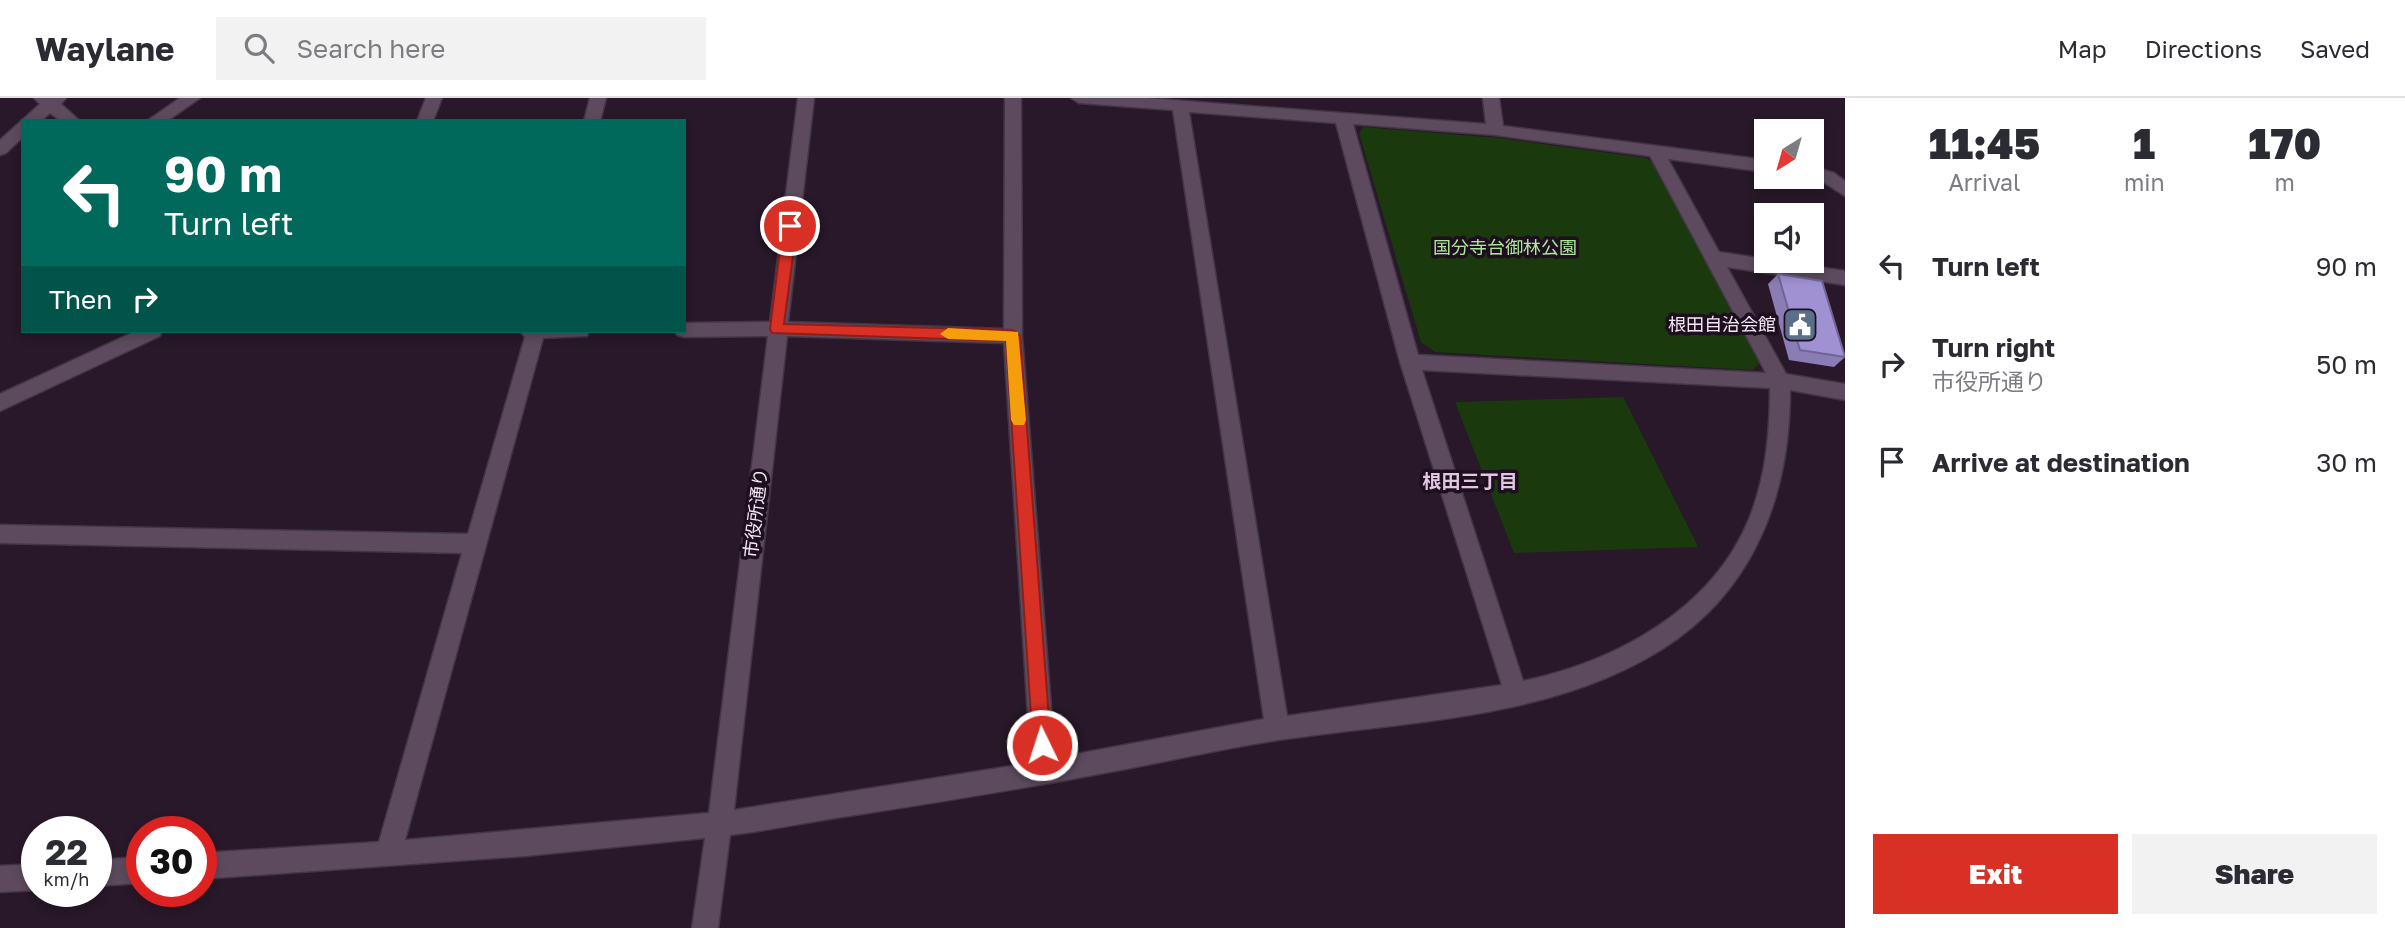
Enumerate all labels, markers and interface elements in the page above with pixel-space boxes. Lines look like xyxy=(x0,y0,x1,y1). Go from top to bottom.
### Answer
search box xyxy=(216,17,706,80)
text: Waylane xyxy=(35,29,174,68)
icon: search xyxy=(240,29,278,67)
text: Search here xyxy=(296,33,445,64)
text: Map xyxy=(2058,34,2107,63)
text: Directions xyxy=(2145,34,2262,63)
text: Saved xyxy=(2300,34,2370,63)
text: 11:45 xyxy=(1929,118,2040,168)
text: 1 xyxy=(2133,118,2155,168)
text: 170 xyxy=(2248,118,2321,168)
north arrow xyxy=(1754,119,1824,189)
map controls xyxy=(1754,119,1824,273)
text: 90 m xyxy=(164,144,282,203)
icon: left xyxy=(49,147,140,238)
text: Arrival xyxy=(1948,168,2020,196)
text: min xyxy=(2124,168,2165,196)
text: m xyxy=(2275,168,2295,196)
pin xyxy=(760,196,820,256)
button: sound xyxy=(1754,203,1824,273)
text: Turn left xyxy=(164,204,293,242)
icon: arrive xyxy=(771,207,809,245)
park label: 国分寺台御林公園 xyxy=(1433,236,1577,258)
icon: left xyxy=(1873,247,1911,285)
text: Turn left xyxy=(1932,251,2040,282)
text: 90 m xyxy=(2316,251,2377,282)
icon: right xyxy=(126,280,164,318)
text: Then xyxy=(49,284,112,315)
public building icon: 根田自治会館 xyxy=(1781,306,1819,344)
place label: 根田自治会館 xyxy=(1668,313,1776,335)
text: Turn right xyxy=(1932,332,2055,363)
icon: right xyxy=(1873,345,1911,383)
text: 50 m xyxy=(2316,349,2377,380)
text: 市役所通り xyxy=(1932,367,2047,395)
icon: arrive xyxy=(1873,443,1911,481)
text: Arrive at destination xyxy=(1932,447,2190,478)
text: 30 m xyxy=(2316,447,2377,478)
street label: 市役所通り xyxy=(739,467,771,559)
district label: 根田三丁目 xyxy=(1422,469,1518,492)
position arrow xyxy=(1005,708,1079,782)
speed limit sign: 30 xyxy=(126,816,217,907)
text: 22 xyxy=(45,831,88,873)
button: Exit xyxy=(1873,834,2118,914)
button: Share xyxy=(2132,834,2377,914)
text: km/h xyxy=(44,868,89,890)

